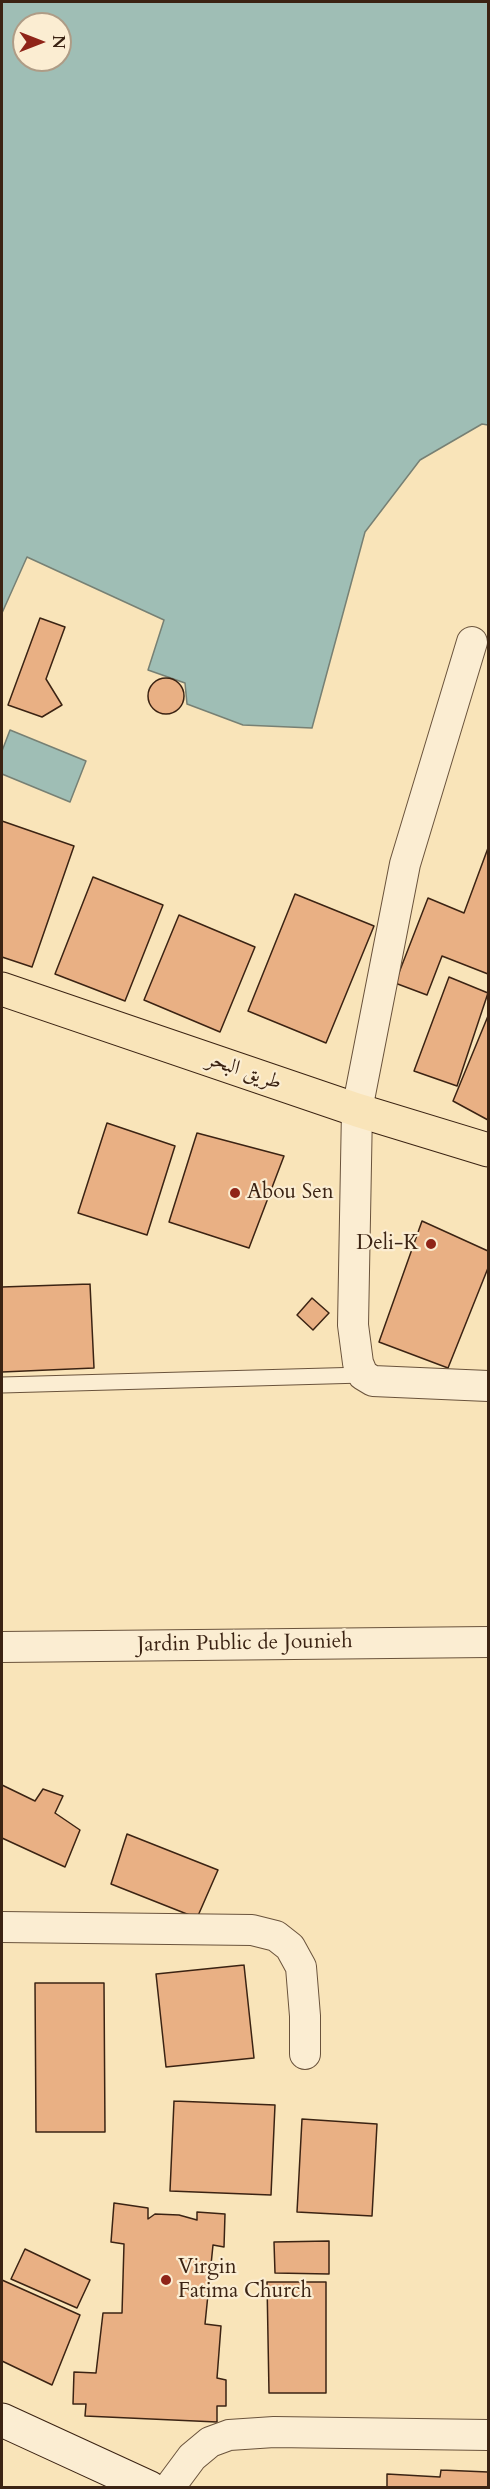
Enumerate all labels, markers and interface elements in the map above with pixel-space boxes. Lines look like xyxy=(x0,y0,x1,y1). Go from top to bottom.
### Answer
north arrow xyxy=(12,12,72,72)
text: N xyxy=(47,35,69,49)
street label: طريق البحر xyxy=(203,1047,285,1097)
place label: Abou Sen xyxy=(247,1180,334,1206)
marker: Abou Sen xyxy=(228,1186,242,1200)
place label: Deli-K xyxy=(356,1231,419,1257)
marker: Deli-K xyxy=(424,1237,438,1251)
street label: Jardin Public de Jounieh xyxy=(137,1630,353,1658)
place label: Virgin Fatima Church xyxy=(178,2255,312,2305)
marker: Virgin Fatima Church xyxy=(159,2273,173,2287)

